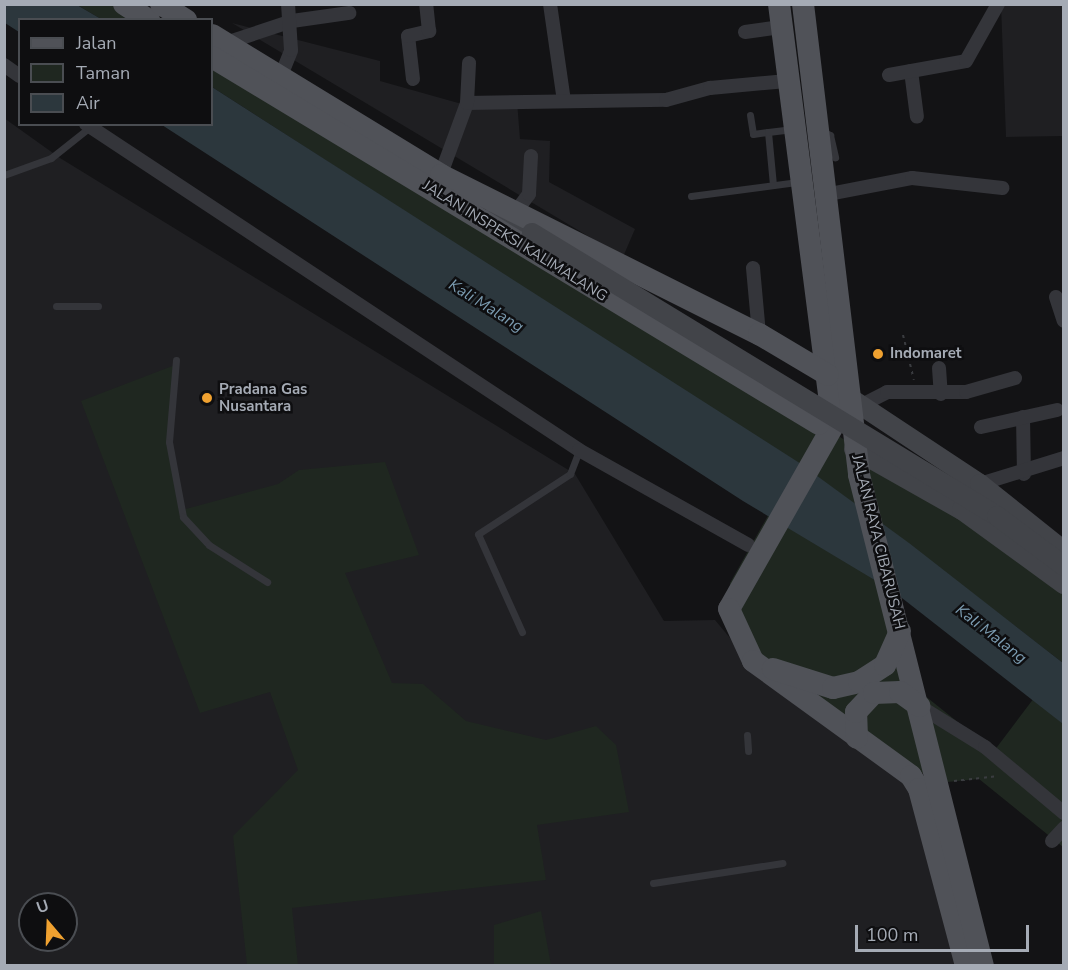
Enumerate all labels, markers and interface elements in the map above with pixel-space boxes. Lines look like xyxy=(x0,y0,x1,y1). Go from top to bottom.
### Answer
legend xyxy=(18,18,213,126)
text: Jalan xyxy=(76,31,116,55)
text: Taman xyxy=(76,61,130,85)
text: Air xyxy=(76,91,100,115)
street label: JALAN INSPEKSI KALIMALANG xyxy=(419,177,611,305)
water label: Kali Malang xyxy=(445,275,527,337)
place label: Indomaret xyxy=(890,345,962,363)
marker: Indomaret xyxy=(871,347,885,361)
place label: Pradana Gas Nusantara xyxy=(219,380,307,415)
marker: Pradana Gas Nusantara xyxy=(200,391,214,405)
street label: JALAN RAYA CIBARUSAH xyxy=(848,453,908,631)
water label: Kali Malang xyxy=(952,600,1030,668)
north arrow xyxy=(18,892,78,952)
text: U xyxy=(34,895,52,919)
scale bar xyxy=(858,913,1032,951)
text: 100 m xyxy=(866,923,918,947)

